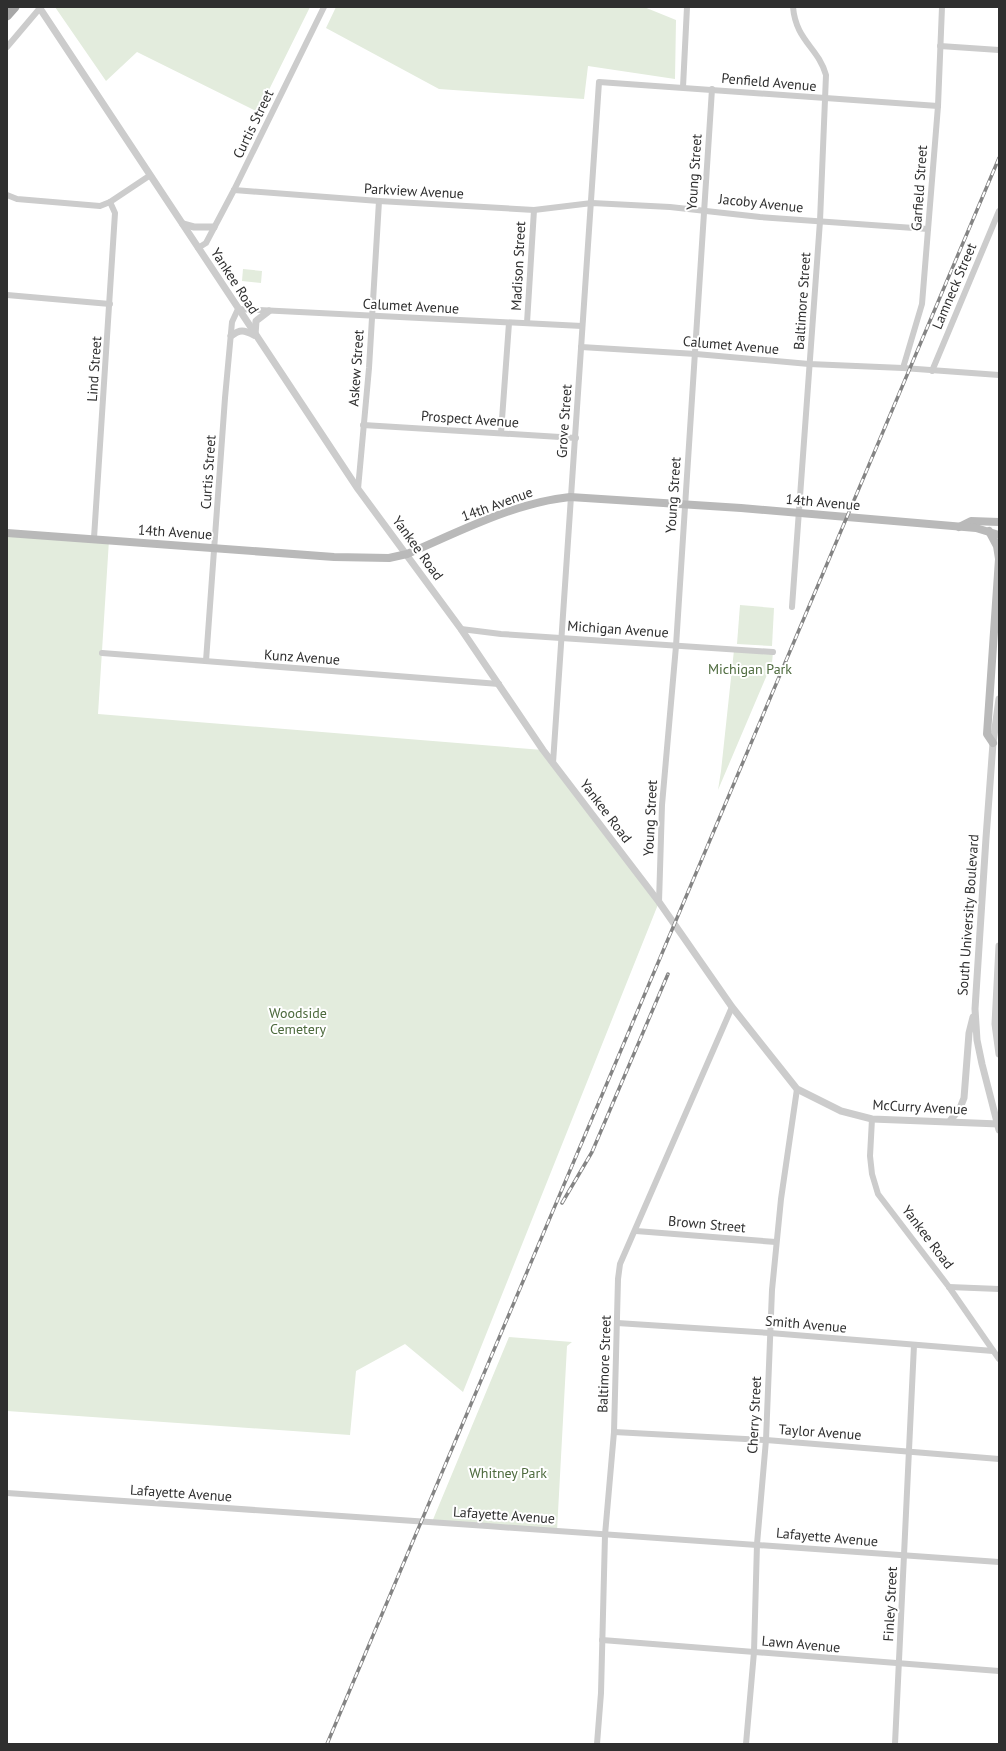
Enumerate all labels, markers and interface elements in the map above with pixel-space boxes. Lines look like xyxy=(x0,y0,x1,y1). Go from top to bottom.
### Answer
street label: Penfield Avenue xyxy=(721,69,817,95)
street label: Curtis Street xyxy=(229,86,277,161)
street label: Young Street xyxy=(682,133,706,211)
street label: Garfield Street xyxy=(907,144,931,232)
street label: Parkview Avenue xyxy=(364,179,464,203)
street label: Jacoby Avenue xyxy=(717,190,804,216)
street label: Madison Street xyxy=(507,220,529,311)
street label: Lamneck Street xyxy=(928,240,980,332)
street label: Yankee Road xyxy=(207,244,263,318)
street label: Baltimore Street xyxy=(790,251,814,350)
street label: Calumet Avenue xyxy=(362,294,460,318)
street label: Askew Street xyxy=(344,329,368,407)
street label: Calumet Avenue xyxy=(682,332,780,358)
street label: Lind Street xyxy=(83,335,105,402)
street label: Grove Street xyxy=(552,383,576,458)
street label: Prospect Avenue xyxy=(420,407,520,431)
street label: Curtis Street xyxy=(196,434,220,510)
street label: Young Street xyxy=(661,456,685,534)
street label: 14th Avenue xyxy=(459,483,535,525)
street label: 14th Avenue xyxy=(785,490,861,514)
street label: Yankee Road xyxy=(389,512,447,584)
street label: 14th Avenue xyxy=(137,520,213,544)
street label: Michigan Avenue xyxy=(567,616,669,642)
street label: Kunz Avenue xyxy=(263,645,341,669)
park label: Michigan Park xyxy=(708,660,792,678)
street label: Yankee Road xyxy=(576,775,636,847)
street label: Young Street xyxy=(639,779,661,857)
street label: South University Boulevard xyxy=(953,834,983,996)
park label: Woodside Cemetery xyxy=(269,1004,327,1038)
street label: McCurry Avenue xyxy=(872,1096,968,1118)
street label: Yankee Road xyxy=(898,1201,958,1273)
street label: Brown Street xyxy=(667,1212,747,1236)
street label: Smith Avenue xyxy=(764,1311,848,1337)
street label: Baltimore Street xyxy=(593,1314,615,1413)
street label: Cherry Street xyxy=(743,1375,765,1454)
street label: Taylor Avenue xyxy=(778,1420,862,1444)
park label: Whitney Park xyxy=(469,1464,547,1482)
street label: Lafayette Avenue xyxy=(129,1480,233,1506)
street label: Lafayette Avenue xyxy=(452,1502,556,1528)
street label: Lafayette Avenue xyxy=(775,1524,879,1550)
street label: Finley Street xyxy=(879,1566,901,1642)
street label: Lawn Avenue xyxy=(761,1632,841,1656)

